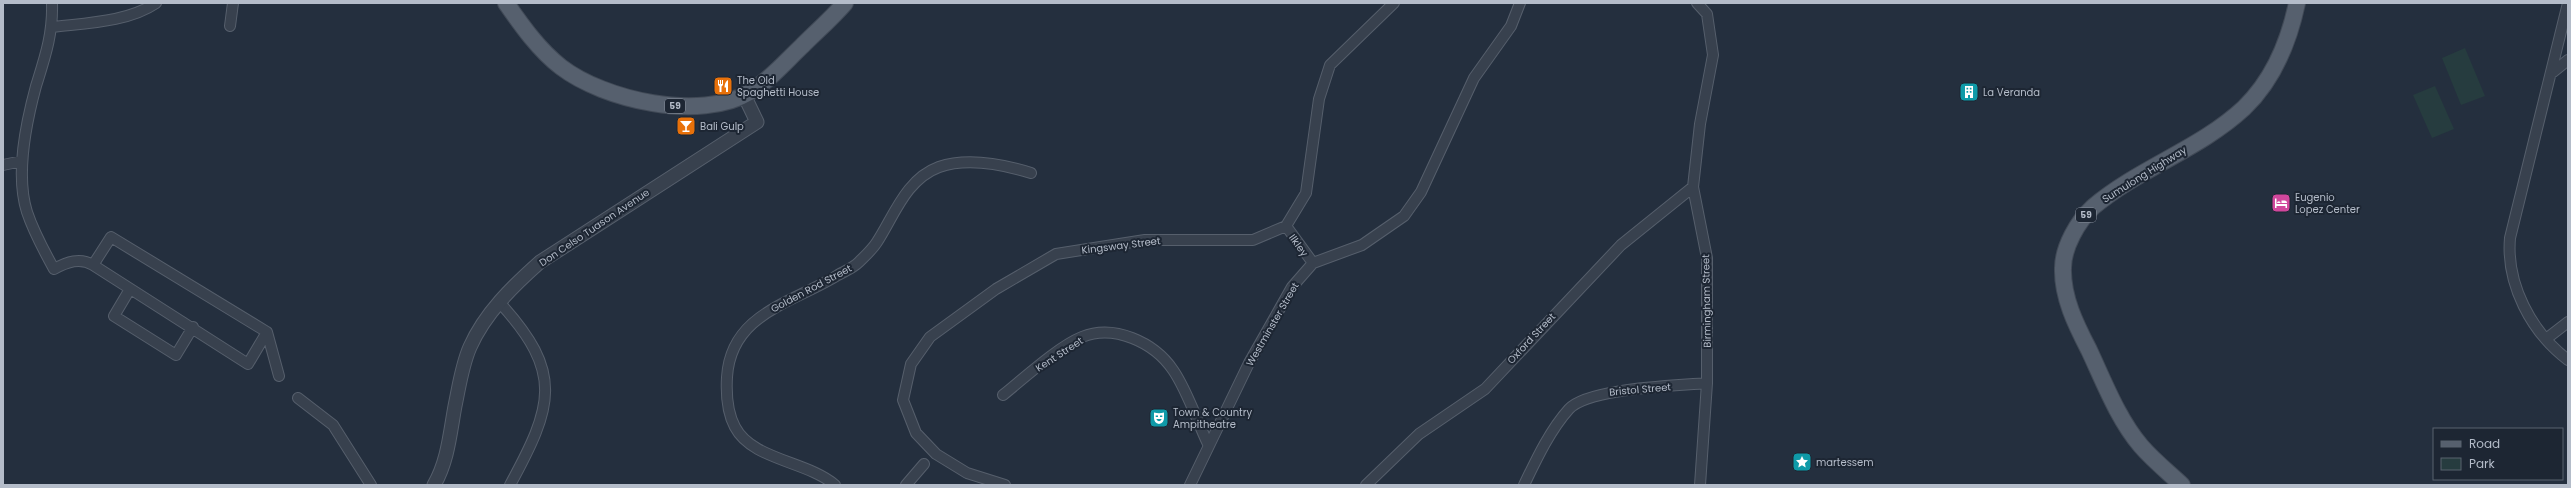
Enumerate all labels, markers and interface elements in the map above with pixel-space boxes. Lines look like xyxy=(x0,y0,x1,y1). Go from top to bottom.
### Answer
place label: The Old Spaghetti House xyxy=(737,73,819,100)
restaurant icon: The Old Spaghetti House xyxy=(712,75,734,97)
building icon: La Veranda xyxy=(1958,81,1980,103)
place label: La Veranda xyxy=(1983,85,2040,100)
road number: 59 xyxy=(665,99,685,113)
bar icon: Bali Gulp xyxy=(675,115,697,137)
place label: Bali Gulp xyxy=(700,119,744,134)
street label: Sumulong Highway xyxy=(2099,142,2190,206)
street label: Don Celso Tuason Avenue xyxy=(536,185,652,270)
place label: Eugenio Lopez Center xyxy=(2295,190,2360,217)
hotel icon: Eugenio Lopez Center xyxy=(2270,192,2292,214)
road number: 59 xyxy=(2076,208,2096,222)
street label: Ilkley xyxy=(1285,231,1312,260)
street label: Kingsway Street xyxy=(1081,233,1162,258)
street label: Birmingham Street xyxy=(1698,254,1715,348)
street label: Golden Rod Street xyxy=(768,261,855,316)
street label: Westminster Street xyxy=(1242,279,1303,369)
street label: Oxford Street xyxy=(1504,309,1559,367)
street label: Kent Street xyxy=(1032,333,1086,375)
street label: Bristol Street xyxy=(1609,379,1672,400)
place label: Town & Country Ampitheatre xyxy=(1173,405,1252,432)
theatre icon: Town & Country Ampitheatre xyxy=(1148,407,1170,429)
legend xyxy=(2433,428,2563,480)
text: Road xyxy=(2469,435,2500,452)
place icon: martessem xyxy=(1791,451,1813,473)
place label: martessem xyxy=(1816,455,1874,470)
text: Park xyxy=(2469,455,2496,472)

